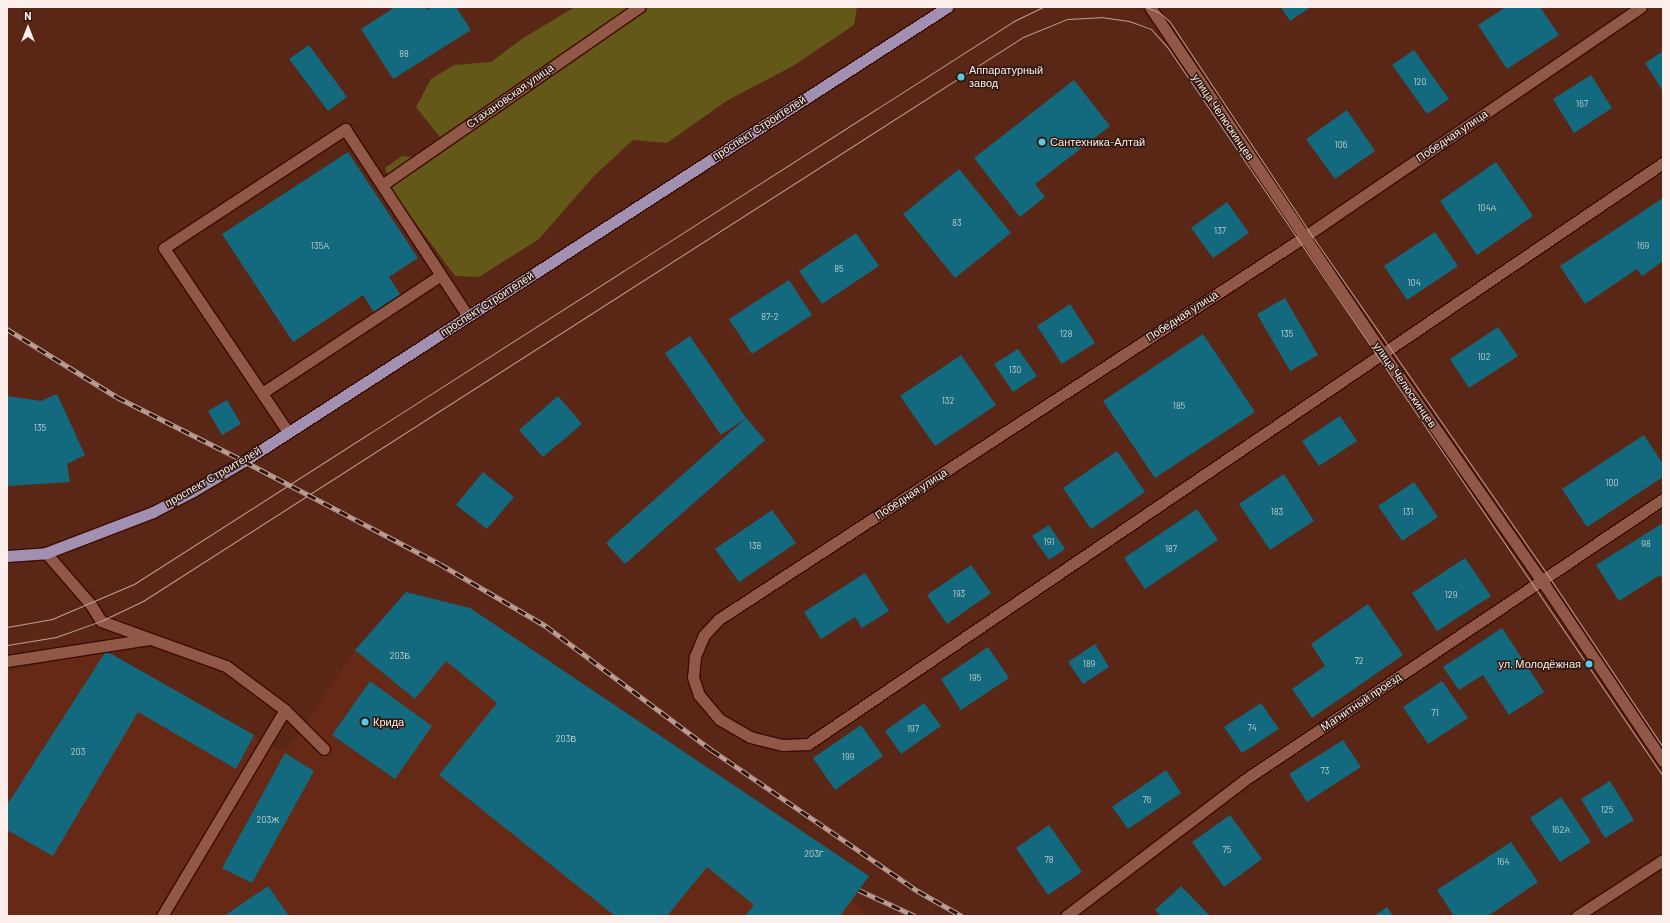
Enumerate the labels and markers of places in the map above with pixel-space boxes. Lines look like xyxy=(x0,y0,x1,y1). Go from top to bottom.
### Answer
place label: Аппаратурный завод xyxy=(969,64,1043,90)
marker: Аппаратурный завод xyxy=(956,72,966,82)
place label: Сантехника-Алтай xyxy=(1050,135,1145,149)
marker: Сантехника-Алтай xyxy=(1037,137,1047,147)
place label: ул. Молодёжная xyxy=(1498,657,1581,671)
marker: ул. Молодёжная xyxy=(1584,659,1594,669)
place label: Крида xyxy=(373,715,404,729)
marker: Крида xyxy=(360,717,370,727)

